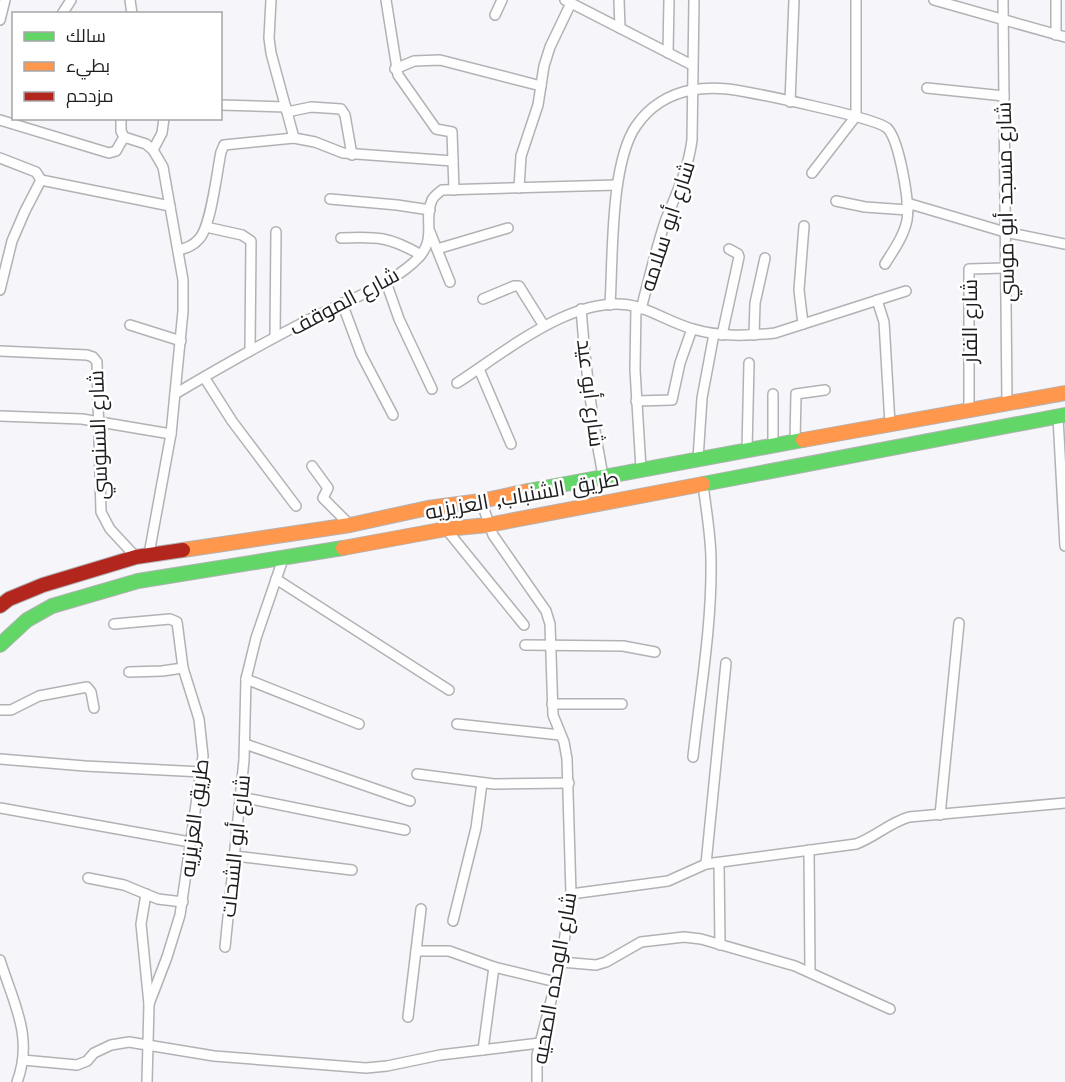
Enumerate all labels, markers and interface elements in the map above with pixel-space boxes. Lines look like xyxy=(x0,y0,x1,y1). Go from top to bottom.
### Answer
legend xyxy=(12,12,222,120)
text: سالك xyxy=(66,25,106,46)
text: بطيء xyxy=(66,55,110,80)
text: مزدحم xyxy=(66,85,114,108)
street label: شارع مسجد أبو موسي xyxy=(991,101,1022,302)
street label: شارع أبو سلامه xyxy=(634,158,702,295)
street label: شارع الموقف xyxy=(285,262,404,342)
street label: شارع الفار xyxy=(957,279,984,364)
street label: شارع أبو عيد xyxy=(570,338,610,448)
street label: شارع السنوسي xyxy=(83,370,116,500)
street label: طريق الشنباب, العزيزيه xyxy=(423,466,621,525)
street label: طريق العزيزيه xyxy=(174,757,215,879)
street label: شارع أبو الشحات xyxy=(215,773,257,919)
street label: شارع الوحده الصحيه xyxy=(527,890,583,1066)

